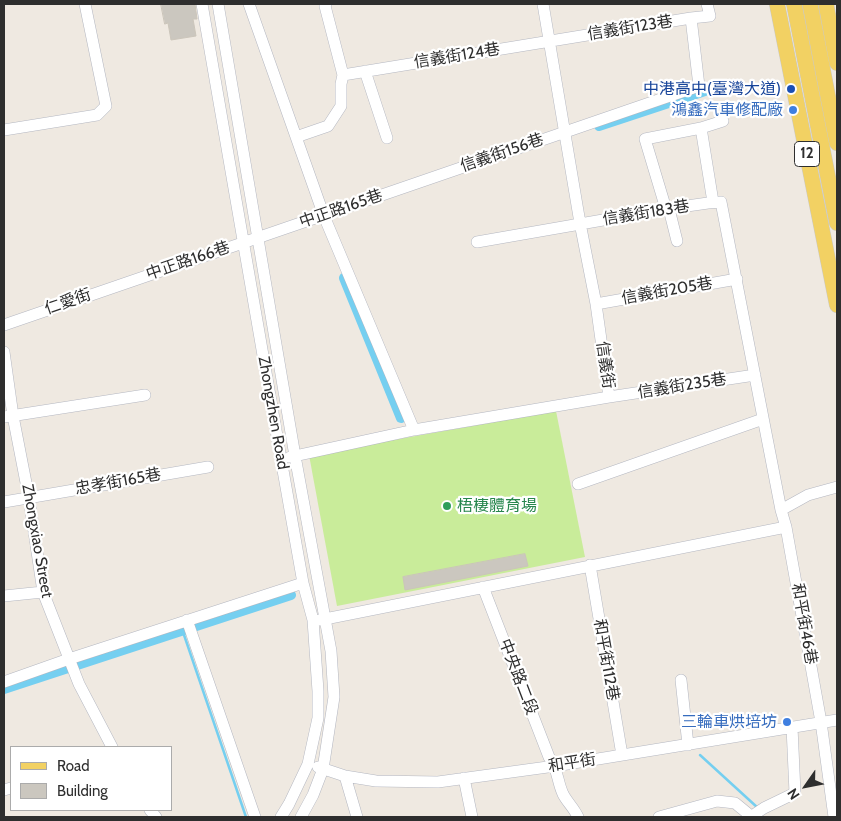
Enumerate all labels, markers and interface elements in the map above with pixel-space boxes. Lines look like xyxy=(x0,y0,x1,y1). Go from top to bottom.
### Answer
street label: 信義街123巷 xyxy=(586,12,674,44)
street label: 信義街124巷 xyxy=(413,40,501,72)
place label: 中港高中(臺灣大道) xyxy=(643,79,781,99)
marker: 中港高中(臺灣大道) xyxy=(785,83,797,95)
place label: 鴻鑫汽車修配廠 xyxy=(671,100,783,120)
marker: 鴻鑫汽車修配廠 xyxy=(787,104,799,116)
street label: 信義街156巷 xyxy=(458,130,546,176)
road number: 12 xyxy=(794,142,820,166)
street label: 中正路165巷 xyxy=(297,186,385,232)
street label: 信義街183巷 xyxy=(601,197,691,229)
street label: 中正路166巷 xyxy=(144,238,232,284)
street label: 信義街205巷 xyxy=(620,274,714,308)
street label: 仁愛街 xyxy=(42,285,94,319)
street label: 信義街 xyxy=(592,340,618,390)
street label: Zhongzhen Road xyxy=(254,355,292,471)
street label: 信義街235巷 xyxy=(636,370,728,402)
street label: 忠孝街165巷 xyxy=(74,465,162,499)
street label: Zhongxiao Street xyxy=(18,483,56,599)
place label: 梧棲體育場 xyxy=(457,496,537,516)
marker: 梧棲體育場 xyxy=(441,500,453,512)
street label: 和平街46巷 xyxy=(787,582,821,666)
street label: 和平街112巷 xyxy=(589,618,623,702)
street label: 中央路二段 xyxy=(495,636,541,718)
place label: 三輪車烘培坊 xyxy=(681,712,777,732)
marker: 三輪車烘培坊 xyxy=(781,716,793,728)
legend xyxy=(10,746,172,811)
street label: 和平街 xyxy=(547,750,597,776)
text: Road xyxy=(57,757,90,775)
north arrow xyxy=(781,761,831,811)
text: Building xyxy=(57,782,108,800)
text: N xyxy=(783,785,804,803)

